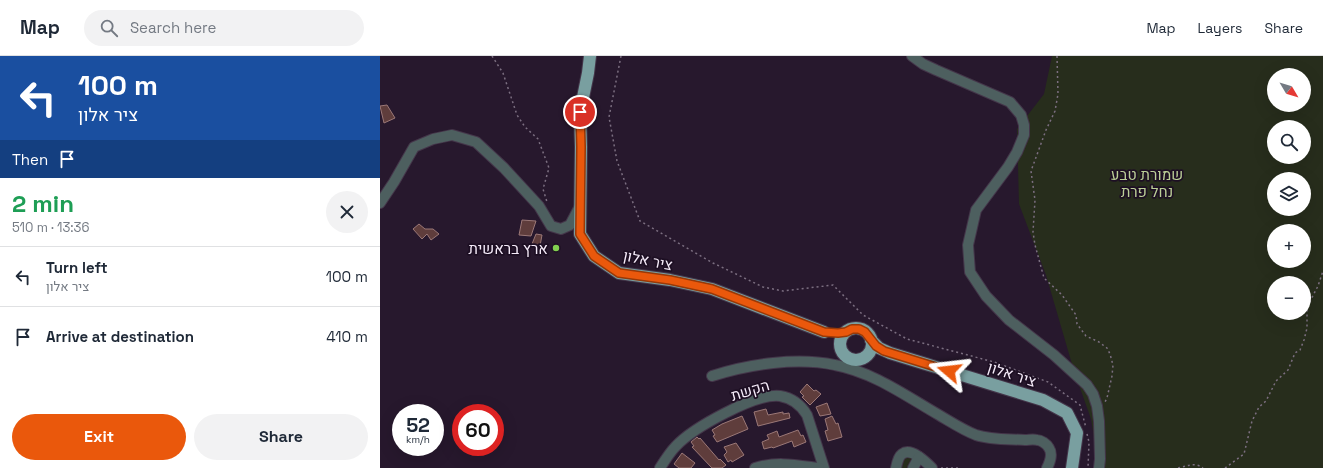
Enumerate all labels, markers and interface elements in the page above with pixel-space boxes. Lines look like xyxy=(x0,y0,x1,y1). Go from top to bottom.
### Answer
search box xyxy=(84,10,364,46)
text: Map xyxy=(20,15,60,40)
icon: search xyxy=(98,17,120,39)
text: Search here xyxy=(130,18,216,37)
text: Map xyxy=(1146,19,1176,37)
text: Layers xyxy=(1198,19,1242,37)
text: Share xyxy=(1264,19,1303,37)
text: 100 m xyxy=(78,67,158,103)
north arrow xyxy=(1267,68,1311,112)
map controls xyxy=(1267,68,1311,320)
icon: left xyxy=(12,72,64,124)
pin xyxy=(563,95,597,129)
icon: arrive xyxy=(569,101,591,123)
text: ציר אלון xyxy=(78,103,138,126)
button: search xyxy=(1267,120,1311,164)
icon: arrive xyxy=(56,148,78,170)
text: Then xyxy=(12,150,48,169)
park label: שמורת טבע נחל פרת xyxy=(1111,165,1183,201)
button: layers xyxy=(1267,172,1311,216)
text: 2 min xyxy=(12,188,74,219)
button: close xyxy=(326,191,368,233)
text: 510 m · 13:36 xyxy=(12,219,89,236)
button: + xyxy=(1267,224,1311,268)
place label: ארץ בראשית xyxy=(468,239,548,258)
marker: ארץ בראשית xyxy=(551,243,561,253)
street label: ציר אלון xyxy=(622,246,674,274)
text: Turn left xyxy=(46,258,108,277)
icon: left xyxy=(12,266,34,288)
text: 100 m xyxy=(326,267,368,286)
button: − xyxy=(1267,276,1311,320)
text: ציר אלון xyxy=(46,278,89,295)
icon: arrive xyxy=(12,326,34,348)
text: Arrive at destination xyxy=(46,327,194,346)
text: 410 m xyxy=(326,327,368,346)
position arrow xyxy=(928,350,970,392)
street label: ציר אלון xyxy=(985,357,1039,391)
street label: הקשת xyxy=(728,375,772,405)
speed limit sign: 60 xyxy=(452,404,504,456)
text: 52 xyxy=(406,412,430,438)
button: Exit xyxy=(12,414,186,460)
button: Share xyxy=(194,414,368,460)
text: km/h xyxy=(406,433,430,446)

